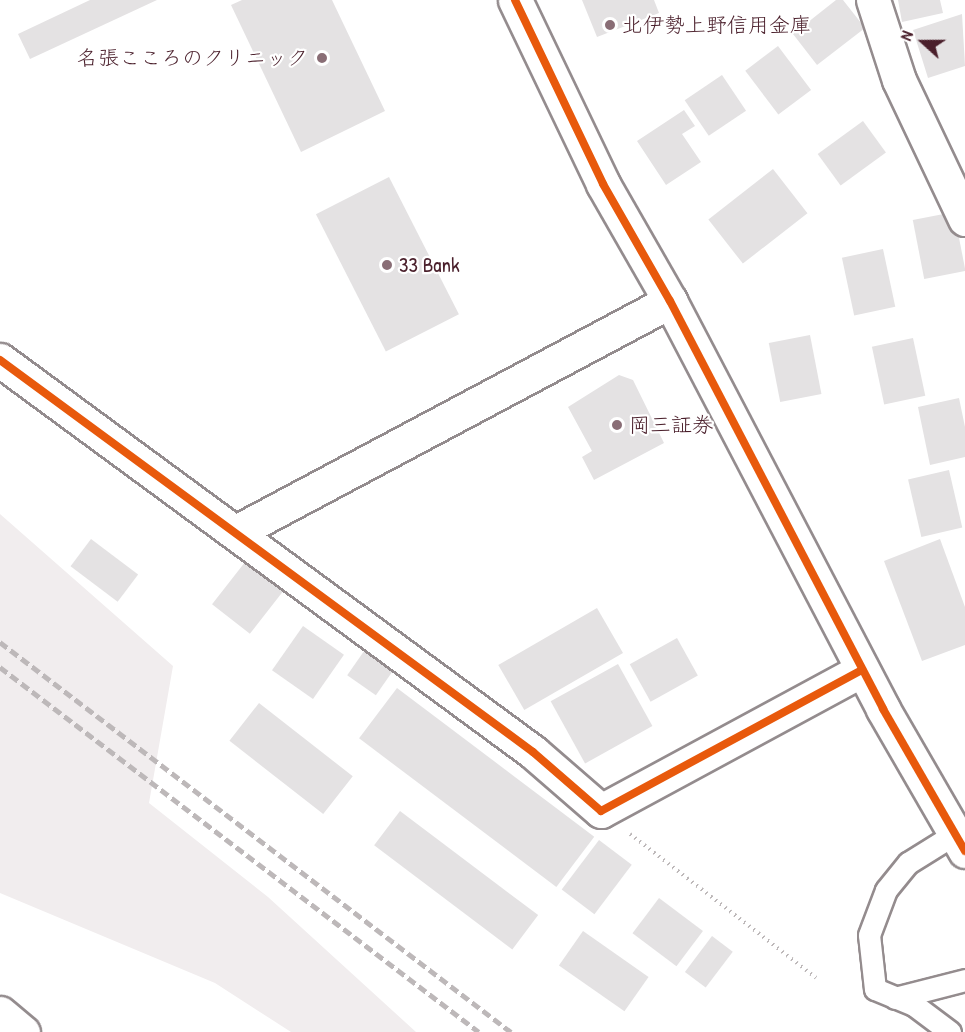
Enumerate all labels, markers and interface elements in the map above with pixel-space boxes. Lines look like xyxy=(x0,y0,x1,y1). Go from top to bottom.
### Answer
place label: 北伊勢上野信用金庫 xyxy=(622,12,811,38)
north arrow xyxy=(893,12,953,72)
marker: 北伊勢上野信用金庫 xyxy=(603,18,617,32)
text: N xyxy=(894,28,918,43)
place label: 名張こころのクリニック xyxy=(77,45,308,71)
marker: 名張こころのクリニック xyxy=(313,49,331,67)
place label: 33 Bank xyxy=(399,252,460,278)
marker: 33 Bank xyxy=(380,258,394,272)
place label: 岡三証券 xyxy=(629,412,713,438)
marker: 岡三証券 xyxy=(610,418,624,432)

